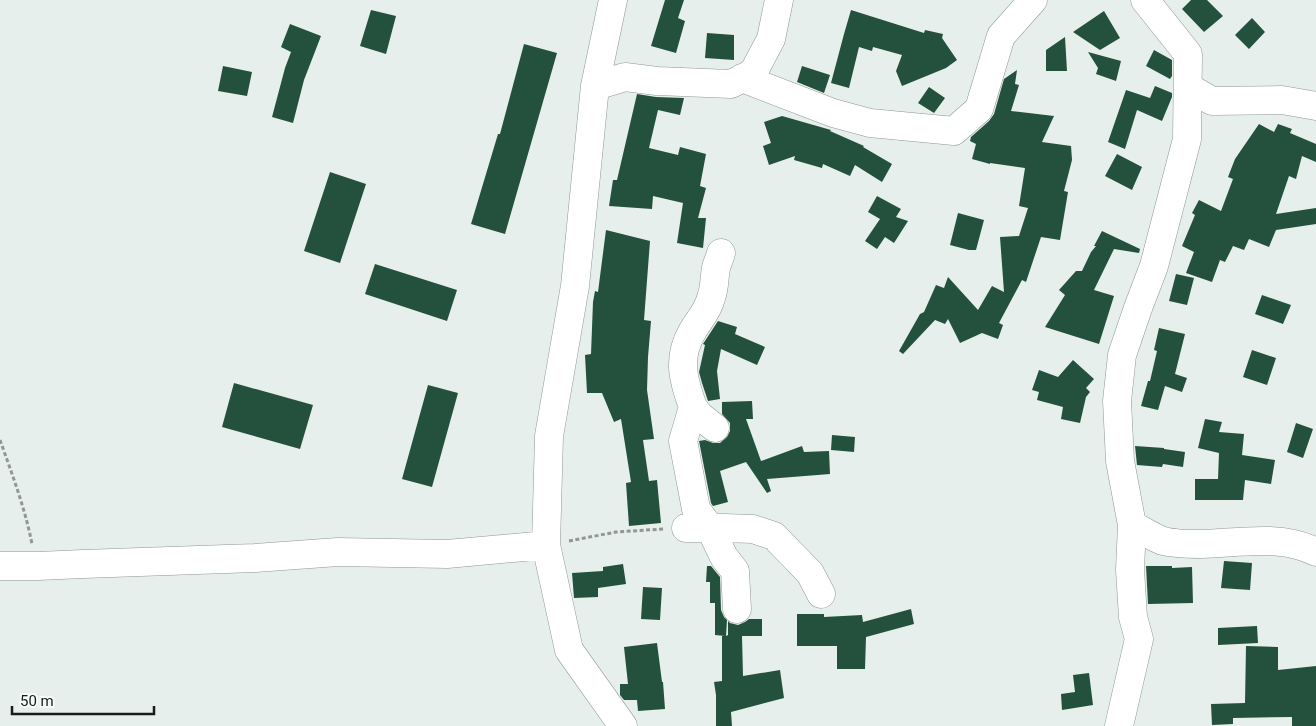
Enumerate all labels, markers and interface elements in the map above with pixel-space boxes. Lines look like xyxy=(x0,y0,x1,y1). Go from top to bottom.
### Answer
scale bar xyxy=(12,684,155,716)
text: 50 m xyxy=(20,692,54,710)

